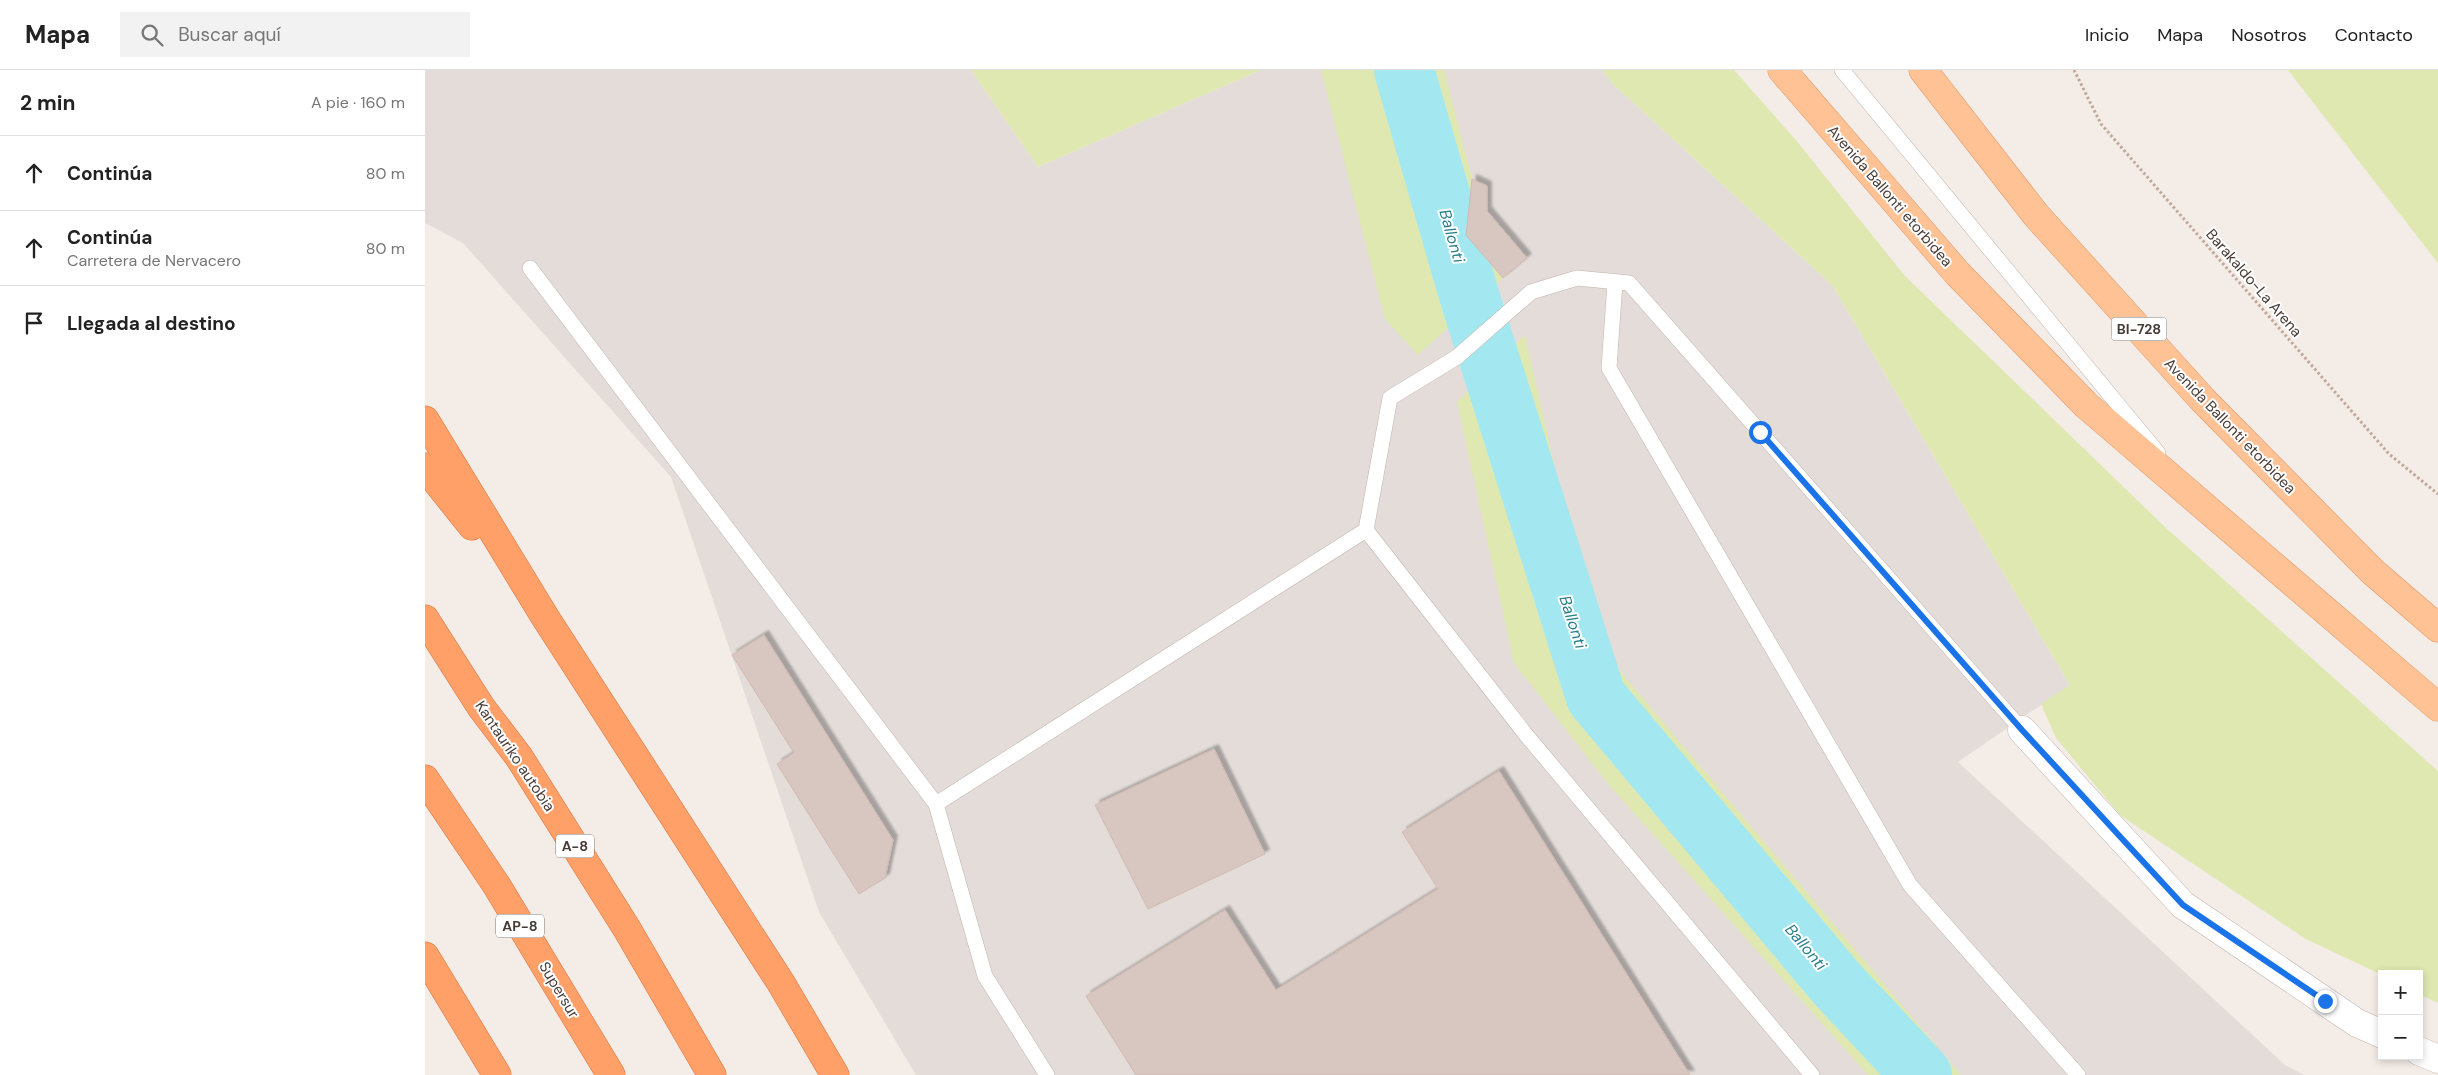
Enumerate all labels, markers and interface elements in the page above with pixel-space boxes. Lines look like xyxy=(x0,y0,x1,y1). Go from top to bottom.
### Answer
search box xyxy=(120,12,470,57)
text: Mapa xyxy=(25,19,90,50)
icon: search xyxy=(138,21,166,49)
text: Buscar aquí xyxy=(178,22,281,47)
text: Inicio xyxy=(2085,23,2129,47)
text: Mapa xyxy=(2157,23,2203,47)
text: Nosotros xyxy=(2231,23,2307,47)
text: Contacto xyxy=(2335,23,2413,47)
text: 2 min xyxy=(20,89,76,117)
text: A pie · 160 m xyxy=(311,92,405,113)
street label: Avenida Ballonti etorbidea xyxy=(1823,121,1957,271)
icon: ahead xyxy=(20,159,48,187)
text: Continúa xyxy=(67,161,152,186)
text: 80 m xyxy=(366,163,405,184)
water label: Ballonti xyxy=(1434,207,1470,266)
text: Continúa xyxy=(67,225,152,250)
street label: Barakaldo-La Arena xyxy=(2202,225,2306,341)
icon: ahead xyxy=(20,234,48,262)
text: 80 m xyxy=(366,238,405,259)
text: Carretera de Nervacero xyxy=(67,250,241,271)
icon: arrive xyxy=(20,309,48,337)
text: Llegada al destino xyxy=(67,311,236,336)
road number: BI-728 xyxy=(2111,318,2167,340)
street label: Avenida Ballonti etorbidea xyxy=(2160,354,2300,498)
route start xyxy=(1749,421,1772,444)
water label: Ballonti xyxy=(1555,593,1592,652)
street label: Kantauriko autobia xyxy=(471,697,559,815)
road number: A-8 xyxy=(556,834,594,858)
road number: AP-8 xyxy=(496,914,544,938)
water label: Ballonti xyxy=(1780,919,1832,975)
street label: Supersur xyxy=(534,958,584,1022)
map controls xyxy=(2378,970,2423,1060)
button: + xyxy=(2378,970,2423,1015)
route end xyxy=(2314,990,2337,1013)
button: − xyxy=(2378,1015,2423,1060)

